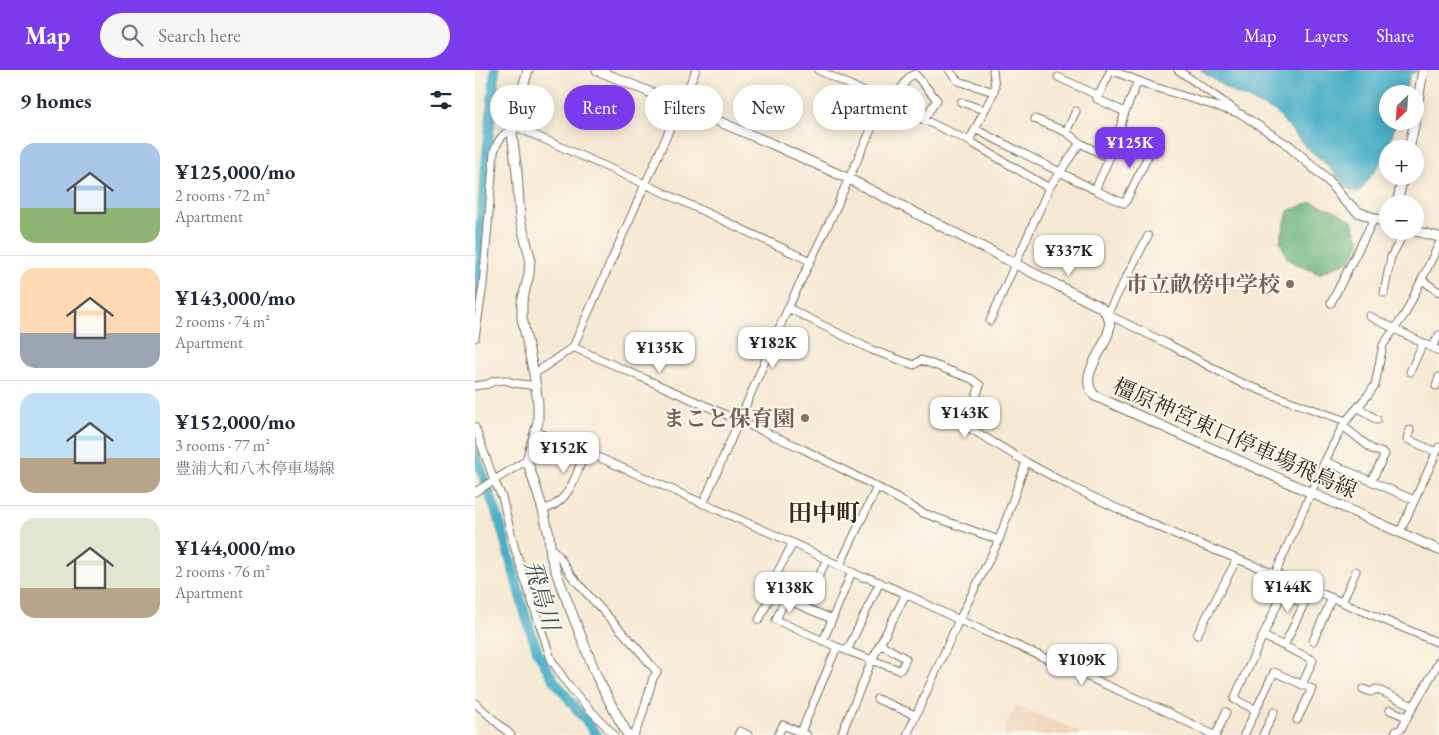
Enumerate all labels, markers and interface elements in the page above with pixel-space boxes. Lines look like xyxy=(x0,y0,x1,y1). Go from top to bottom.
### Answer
search box xyxy=(100,13,450,58)
text: Map xyxy=(25,20,70,51)
icon: search xyxy=(118,21,146,49)
text: Search here xyxy=(158,23,241,48)
text: Map xyxy=(1244,24,1276,47)
text: Layers xyxy=(1304,24,1348,47)
text: Share xyxy=(1376,24,1414,47)
chip: Buy xyxy=(490,85,554,130)
chip: Rent xyxy=(564,85,635,130)
chip: Filters xyxy=(645,85,723,130)
chip: New xyxy=(733,85,803,130)
chip: Apartment xyxy=(813,85,925,130)
north arrow xyxy=(1379,85,1424,130)
map controls xyxy=(1379,85,1424,240)
icon: filters xyxy=(427,86,455,114)
text: 9 homes xyxy=(20,87,92,114)
pin: ¥125K xyxy=(1095,126,1165,169)
text: ¥125K xyxy=(1106,132,1154,153)
button: + xyxy=(1379,140,1424,185)
text: ¥125,000/mo xyxy=(175,158,295,185)
icon: home xyxy=(60,163,120,223)
text: 2 rooms · 72 m² xyxy=(175,185,270,206)
button: − xyxy=(1379,195,1424,240)
text: Apartment xyxy=(175,206,243,227)
pin: ¥337K xyxy=(1034,234,1104,277)
text: ¥337K xyxy=(1045,240,1093,261)
place label: 市立畝傍中学校 xyxy=(1126,270,1280,299)
marker: 市立畝傍中学校 xyxy=(1284,278,1296,290)
text: ¥143,000/mo xyxy=(175,284,295,311)
icon: home xyxy=(60,288,120,348)
text: 2 rooms · 74 m² xyxy=(175,311,270,332)
pin: ¥182K xyxy=(738,326,808,369)
text: Apartment xyxy=(175,332,243,353)
pin: ¥135K xyxy=(625,332,695,374)
text: ¥182K xyxy=(749,332,797,353)
text: ¥135K xyxy=(636,337,684,358)
street label: 橿原神宮東口停車場飛鳥線 xyxy=(1109,371,1361,505)
pin: ¥143K xyxy=(930,396,1000,439)
text: ¥143K xyxy=(941,402,989,423)
place label: まこと保育園 xyxy=(663,404,795,433)
text: ¥152,000/mo xyxy=(175,408,295,435)
marker: まこと保育園 xyxy=(799,412,811,424)
icon: home xyxy=(60,413,120,473)
pin: ¥152K xyxy=(529,432,599,474)
text: 3 rooms · 77 m² xyxy=(175,435,270,456)
text: ¥152K xyxy=(540,437,588,458)
text: 豊浦大和八木停車場線 xyxy=(175,458,335,479)
district label: 田中町 xyxy=(788,497,860,528)
text: ¥144,000/mo xyxy=(175,534,295,561)
icon: home xyxy=(60,538,120,598)
water label: 飛鳥川 xyxy=(517,556,568,637)
text: 2 rooms · 76 m² xyxy=(175,561,270,582)
pin: ¥144K xyxy=(1253,570,1323,613)
pin: ¥138K xyxy=(755,572,825,614)
text: ¥144K xyxy=(1264,576,1312,597)
text: ¥138K xyxy=(766,577,814,598)
text: Apartment xyxy=(175,582,243,603)
pin: ¥109K xyxy=(1047,644,1117,686)
text: ¥109K xyxy=(1058,649,1106,670)

